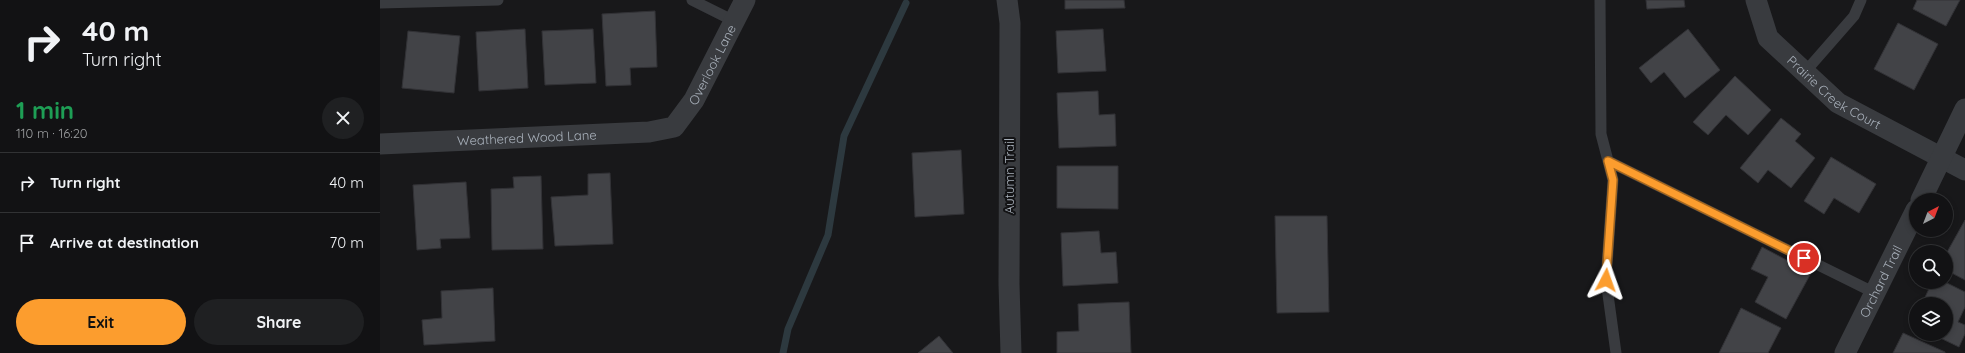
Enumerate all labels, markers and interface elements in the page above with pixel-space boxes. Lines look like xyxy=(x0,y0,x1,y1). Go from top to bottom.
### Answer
text: 40 m xyxy=(82,13,149,48)
icon: right xyxy=(16,16,68,68)
street label: Overlook Lane xyxy=(685,22,739,108)
text: Turn right xyxy=(82,48,162,71)
street label: Prairie Creek Court xyxy=(1784,52,1884,132)
text: 1 min xyxy=(16,95,74,125)
button: close xyxy=(322,97,364,139)
text: 110 m · 16:20 xyxy=(16,125,88,141)
street label: Weathered Wood Lane xyxy=(457,126,597,149)
street label: Autumn Trail xyxy=(1001,138,1017,214)
icon: right xyxy=(16,172,38,194)
text: Turn right xyxy=(50,173,121,192)
text: 40 m xyxy=(329,173,364,192)
north arrow xyxy=(1909,193,1953,237)
map controls xyxy=(1909,193,1953,341)
icon: arrive xyxy=(16,232,38,254)
text: Arrive at destination xyxy=(50,233,199,252)
text: 70 m xyxy=(330,233,364,252)
pin xyxy=(1787,241,1821,275)
street label: Orchard Trail xyxy=(1856,243,1905,320)
button: search xyxy=(1909,245,1953,289)
icon: arrive xyxy=(1793,247,1815,269)
position arrow xyxy=(1585,259,1627,301)
button: layers xyxy=(1909,297,1953,341)
button: Exit xyxy=(16,299,186,345)
button: Share xyxy=(194,299,364,345)

